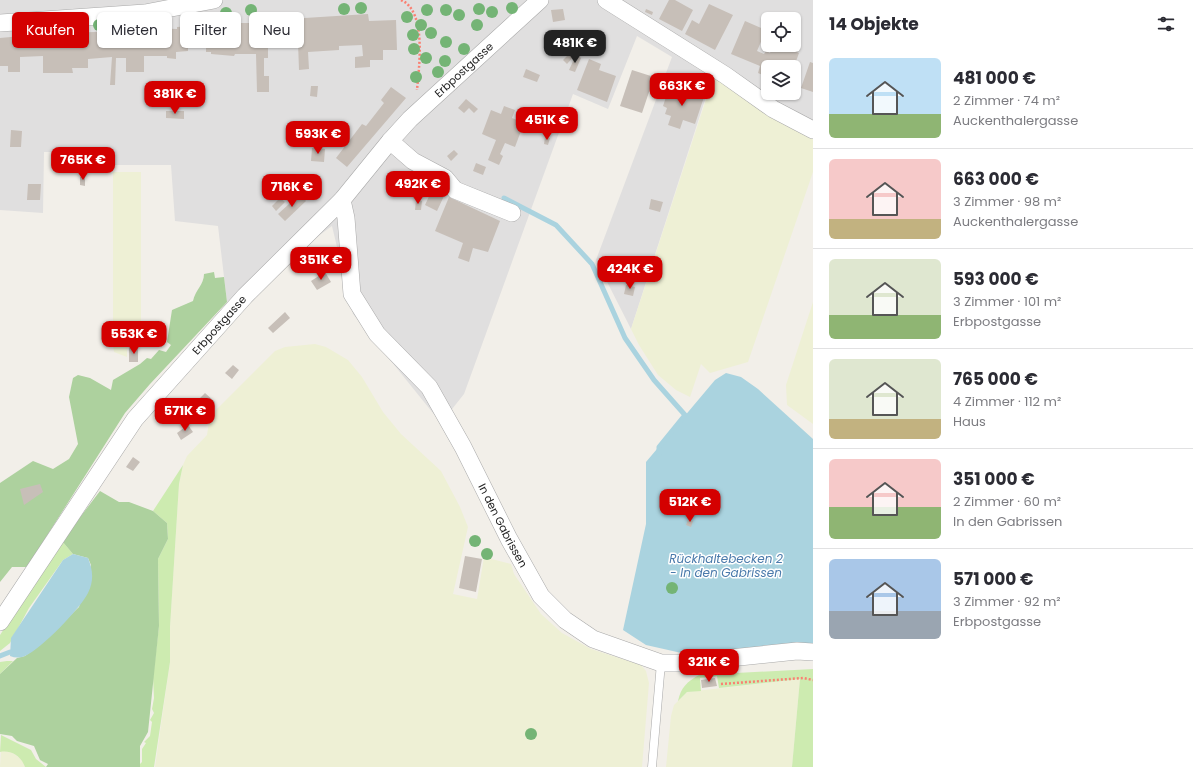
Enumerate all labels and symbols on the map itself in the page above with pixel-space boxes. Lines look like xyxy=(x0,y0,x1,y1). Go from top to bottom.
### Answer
pin: 481K € xyxy=(542,30,608,64)
street label: Erbpostgasse xyxy=(431,39,497,101)
pin: 663K € xyxy=(649,73,715,107)
pin: 381K € xyxy=(142,81,208,115)
pin: 451K € xyxy=(514,107,580,141)
pin: 593K € xyxy=(285,121,351,155)
pin: 765K € xyxy=(50,147,116,181)
pin: 492K € xyxy=(385,171,451,205)
pin: 716K € xyxy=(259,174,325,208)
pin: 351K € xyxy=(288,247,354,281)
pin: 424K € xyxy=(597,256,663,290)
street label: Erbpostgasse xyxy=(188,292,250,358)
pin: 553K € xyxy=(101,321,167,355)
pin: 571K € xyxy=(152,398,218,432)
street label: In den Gabrissen xyxy=(474,481,531,570)
pin: 512K € xyxy=(657,489,723,523)
water label: Rückhaltebecken 2 - In den Gabrissen xyxy=(669,550,783,581)
pin: 321K € xyxy=(676,649,742,683)

